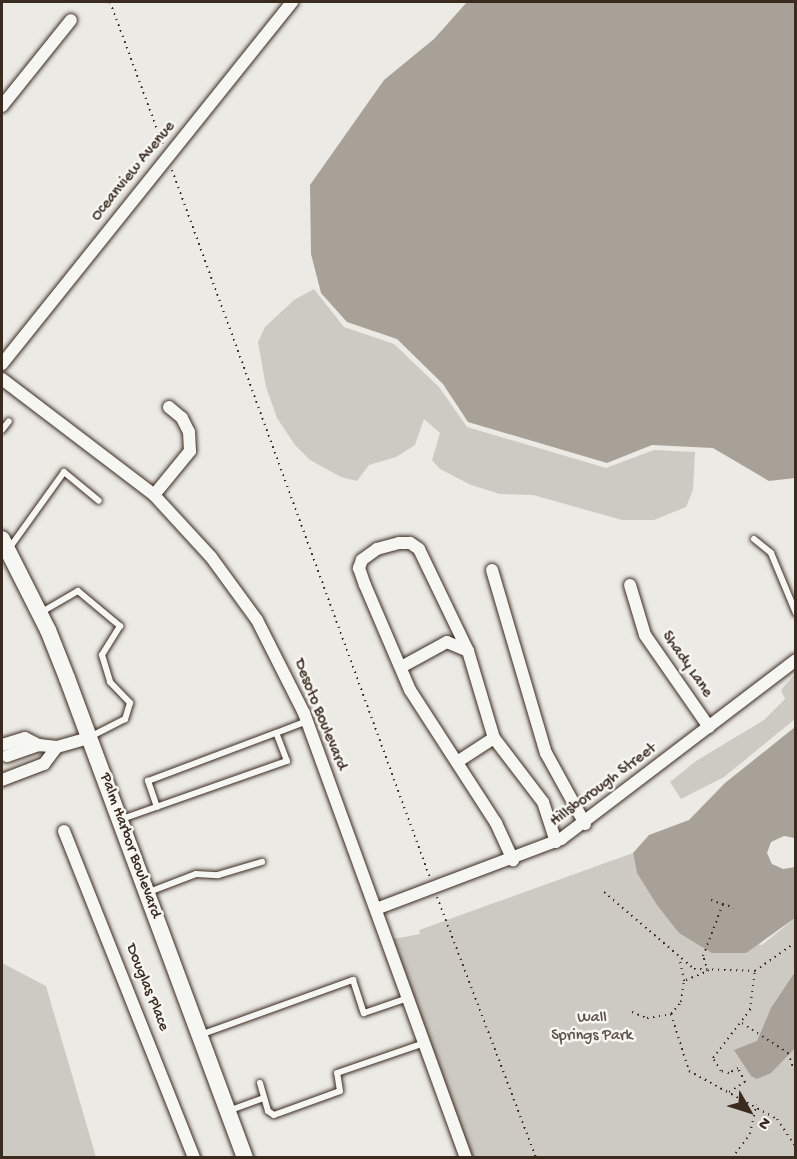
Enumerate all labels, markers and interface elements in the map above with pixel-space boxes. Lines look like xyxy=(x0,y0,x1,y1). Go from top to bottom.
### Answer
street label: Oceanview Avenue xyxy=(88,118,180,226)
street label: Shady Lane xyxy=(656,628,716,702)
street label: Desoto Boulevard xyxy=(288,657,350,773)
street label: Hillsborough Street xyxy=(547,740,661,832)
street label: Palm Harbor Boulevard xyxy=(94,771,164,921)
street label: Douglas Place xyxy=(120,942,172,1034)
park label: Wall Springs Park xyxy=(551,1009,633,1047)
north arrow xyxy=(719,1081,779,1141)
text: N xyxy=(753,1113,774,1133)

